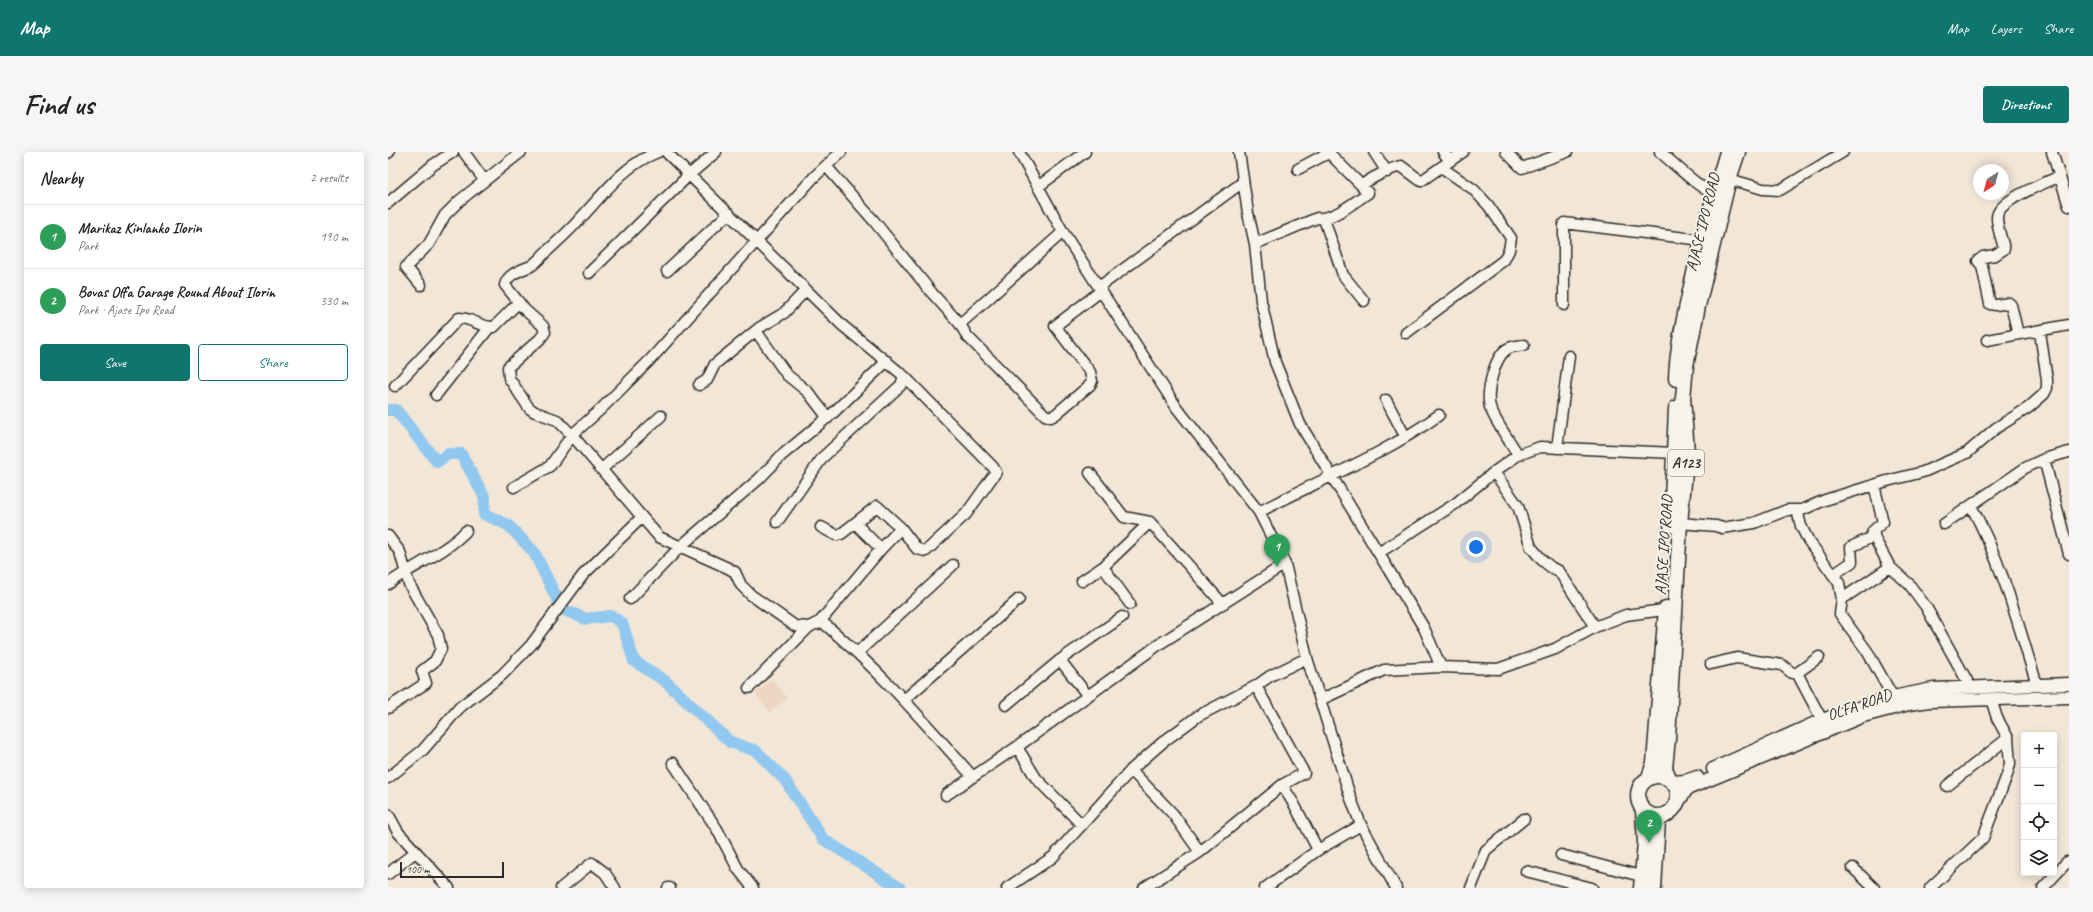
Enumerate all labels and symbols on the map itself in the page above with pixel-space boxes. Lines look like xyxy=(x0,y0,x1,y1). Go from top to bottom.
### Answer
north arrow xyxy=(1973,164,2009,200)
street label: AJASE IPO ROAD xyxy=(1681,170,1725,273)
road number: A123 xyxy=(1668,450,1704,476)
street label: AJASE IPO ROAD xyxy=(1651,493,1678,596)
pin: 1 xyxy=(1264,534,1290,567)
your location xyxy=(1466,537,1486,557)
street label: OLFA ROAD xyxy=(1825,684,1896,725)
pin: 2 xyxy=(1636,810,1662,843)
scale bar xyxy=(400,860,504,879)

